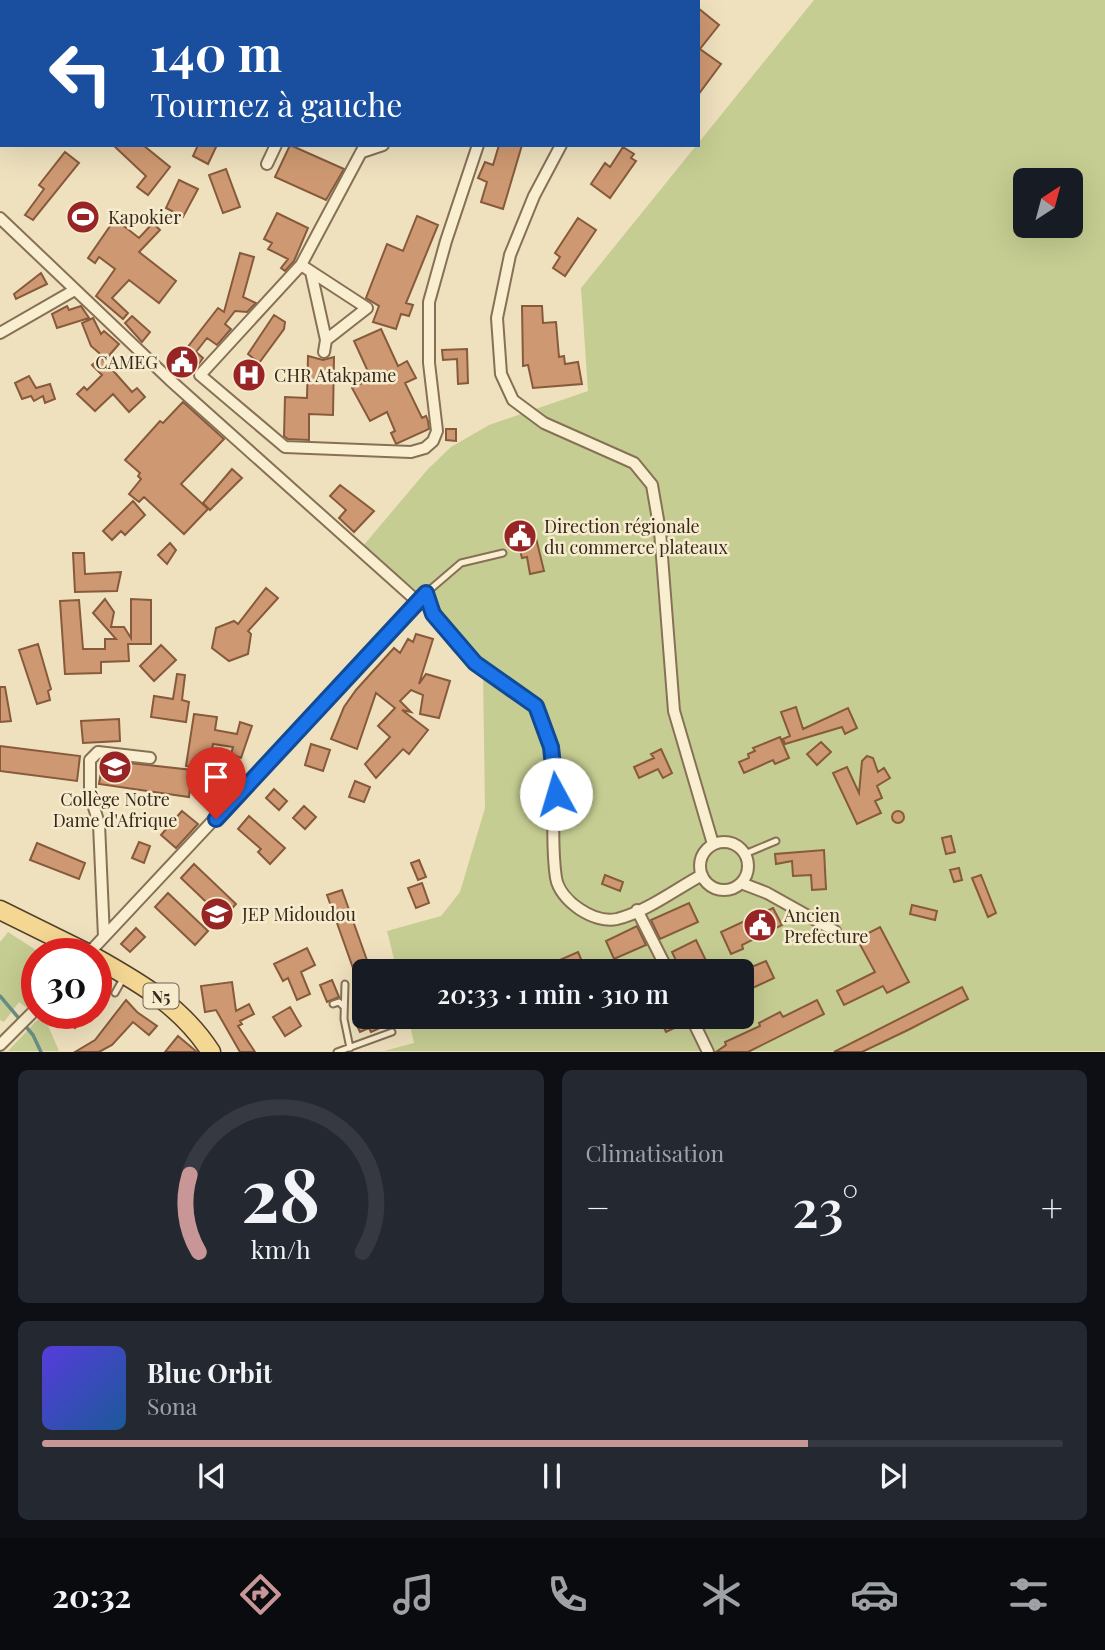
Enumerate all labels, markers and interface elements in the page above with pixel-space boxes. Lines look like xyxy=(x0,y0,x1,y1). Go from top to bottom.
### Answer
text: 140 m xyxy=(150,19,282,84)
icon: left xyxy=(35,28,126,119)
text: Tournez à gauche xyxy=(150,82,403,125)
north arrow xyxy=(1013,168,1083,238)
map controls xyxy=(1013,168,1083,238)
sports icon: Kapokier xyxy=(64,198,102,236)
place label: Kapokier xyxy=(108,205,181,229)
public building icon: CAMEG xyxy=(163,343,201,381)
place label: CAMEG xyxy=(95,350,158,374)
hospital icon: CHR Atakpame xyxy=(230,356,268,394)
place label: CHR Atakpame xyxy=(274,363,396,387)
place label: Direction régionale du commerce plateaux xyxy=(544,514,729,559)
public building icon: Direction régionale du commerce plateaux xyxy=(501,517,539,555)
pin xyxy=(186,747,246,819)
school or university icon: Collège Notre Dame d'Afrique xyxy=(96,748,134,786)
position arrow xyxy=(519,757,593,831)
icon: arrive xyxy=(197,758,235,796)
place label: Collège Notre Dame d'Afrique xyxy=(53,787,177,832)
school or university icon: JEP Midoudou xyxy=(198,895,236,933)
place label: JEP Midoudou xyxy=(241,902,356,926)
place label: Ancien Prefecture xyxy=(783,903,868,948)
public building icon: Ancien Prefecture xyxy=(741,906,779,944)
speed limit sign: 30 xyxy=(21,938,112,1029)
text: 20:33 · 1 min · 310 m xyxy=(437,976,669,1011)
road number: N5 xyxy=(144,984,178,1008)
text: Climatisation xyxy=(586,1137,724,1168)
text: 28 xyxy=(241,1144,320,1241)
text: 23° xyxy=(792,1172,859,1241)
text: − xyxy=(586,1181,610,1232)
text: + xyxy=(1041,1181,1063,1232)
text: km/h xyxy=(251,1232,311,1265)
text: Blue Orbit xyxy=(147,1355,272,1390)
text: Sona xyxy=(147,1390,197,1421)
icon: previous xyxy=(193,1457,231,1495)
icon: pause xyxy=(533,1457,571,1495)
icon: next xyxy=(874,1457,912,1495)
icon: directions xyxy=(236,1570,285,1619)
icon: music xyxy=(389,1570,438,1619)
icon: phone xyxy=(543,1570,592,1619)
icon: climate xyxy=(697,1570,746,1619)
icon: car xyxy=(850,1570,899,1619)
icon: filters xyxy=(1004,1570,1053,1619)
text: 20:32 xyxy=(52,1573,131,1616)

